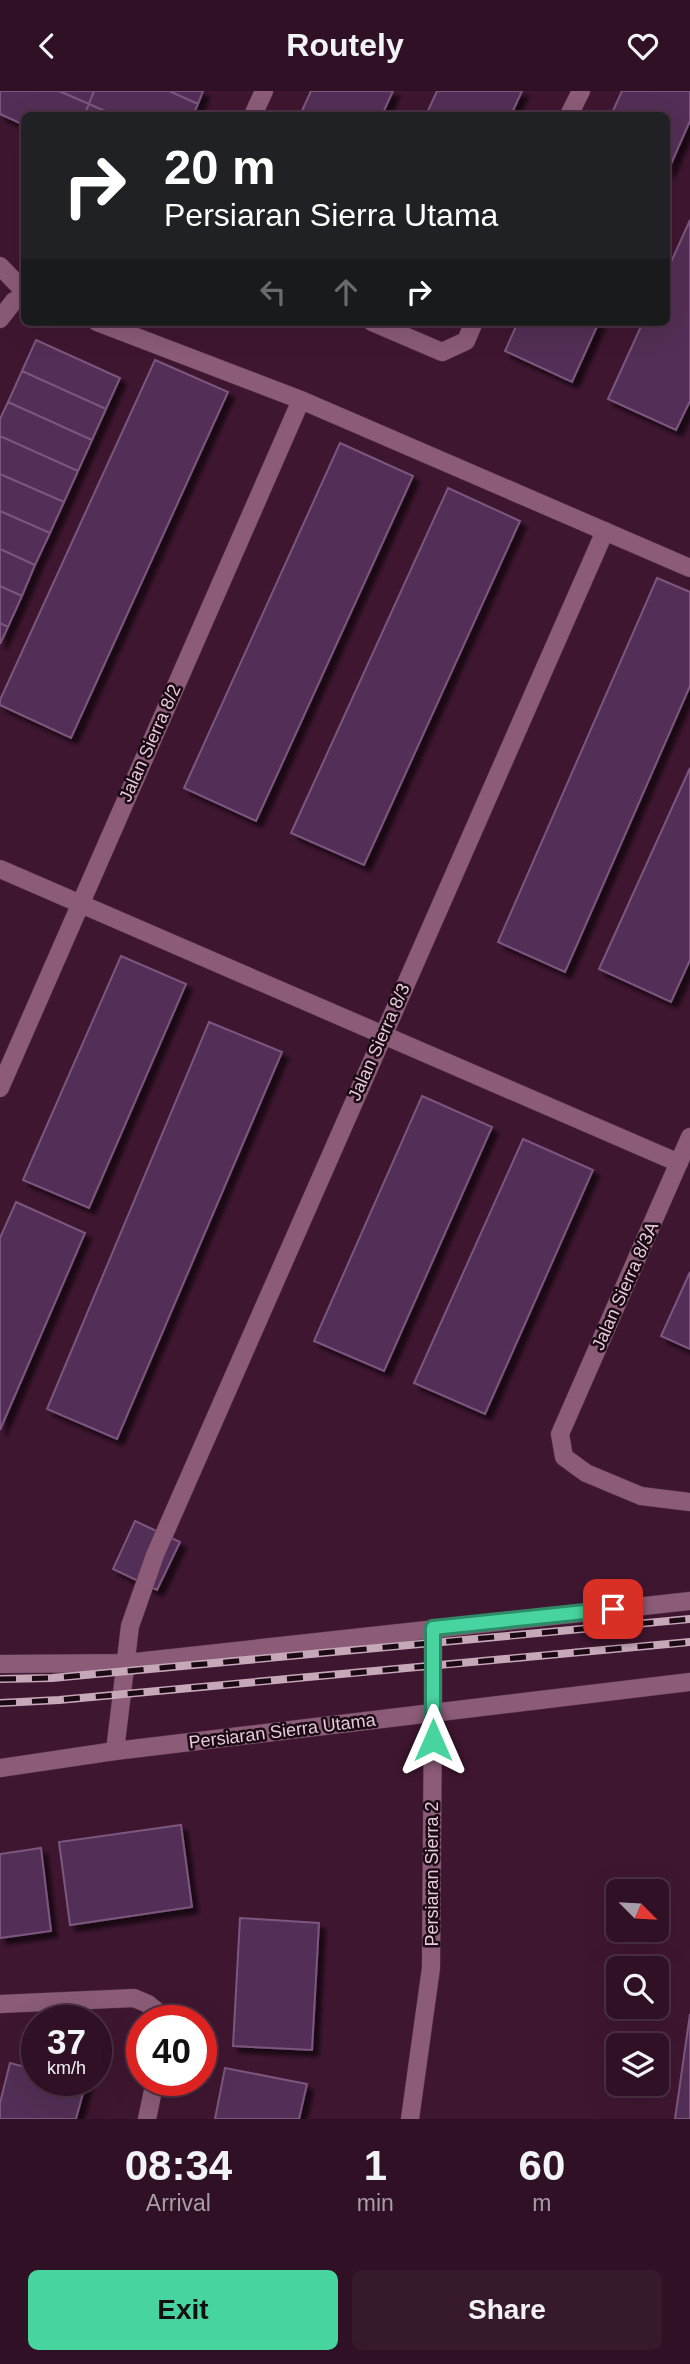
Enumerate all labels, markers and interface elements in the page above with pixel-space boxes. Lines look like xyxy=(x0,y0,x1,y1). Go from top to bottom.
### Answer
icon: back xyxy=(28,27,66,65)
text: Routely xyxy=(286,27,404,63)
icon: heart xyxy=(624,27,662,65)
icon: right xyxy=(49,140,140,231)
text: 20 m xyxy=(164,140,276,194)
text: Persiaran Sierra Utama xyxy=(164,197,498,233)
icon: left xyxy=(254,273,292,311)
icon: ahead xyxy=(327,273,365,311)
icon: right xyxy=(400,273,438,311)
street label: Jalan Sierra 8/2 xyxy=(115,681,185,805)
street label: Jalan Sierra 8/3 xyxy=(344,980,414,1104)
street label: Jalan Sierra 8/3A xyxy=(588,1219,662,1353)
pin xyxy=(583,1579,643,1639)
icon: arrive xyxy=(594,1590,632,1628)
position arrow xyxy=(396,1703,470,1777)
street label: Persiaran Sierra Utama xyxy=(187,1709,378,1752)
street label: Persiaran Sierra 2 xyxy=(422,1801,442,1947)
north arrow xyxy=(606,1879,668,1943)
map controls xyxy=(606,1879,669,2096)
button: search xyxy=(606,1956,669,2019)
speed limit sign: 40 xyxy=(126,2005,217,2096)
text: 37 xyxy=(47,2022,86,2061)
button: layers xyxy=(606,2033,669,2096)
text: km/h xyxy=(47,2058,86,2078)
text: 08:34 xyxy=(125,2142,232,2189)
text: 1 xyxy=(364,2142,387,2189)
text: 60 xyxy=(519,2142,565,2189)
text: Arrival xyxy=(146,2190,211,2216)
text: min xyxy=(357,2190,394,2216)
text: m xyxy=(532,2190,551,2216)
button: Exit xyxy=(28,2270,338,2350)
button: Share xyxy=(352,2270,662,2350)

